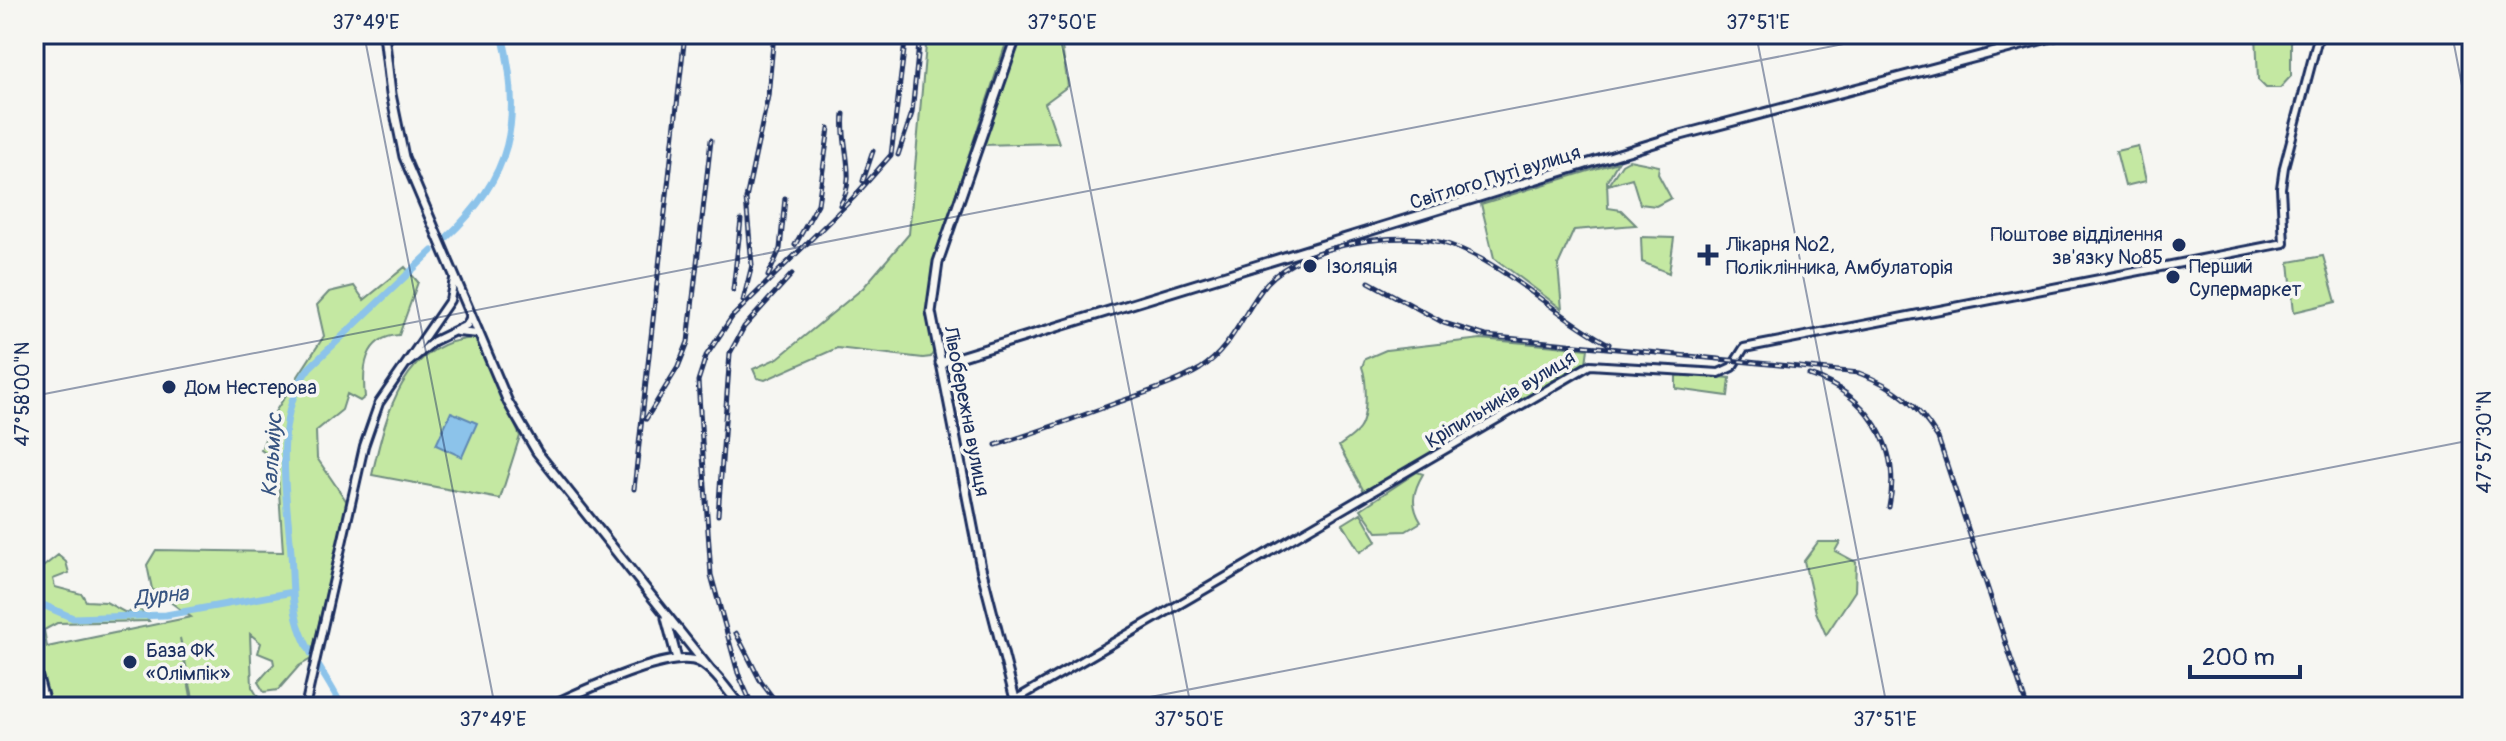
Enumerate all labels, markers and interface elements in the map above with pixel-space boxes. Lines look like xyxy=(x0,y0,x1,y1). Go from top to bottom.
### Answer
text: 37°49'E xyxy=(333,10,399,35)
text: 37°50'E xyxy=(1027,10,1097,35)
text: 37°51'E xyxy=(1726,10,1790,35)
street label: Світлого Путі вулиця xyxy=(1407,140,1583,215)
place label: Поштове відділення зв'язку №85 xyxy=(1991,222,2163,270)
place label: Лікарня №2, Поліклінника, Амбулаторія xyxy=(1725,232,1953,280)
marker: Поштове відділення зв'язку №85 xyxy=(2170,236,2188,254)
marker: Лікарня №2, Поліклінника, Амбулаторія xyxy=(1697,244,1719,266)
place label: Ізоляція xyxy=(1326,254,1397,279)
place label: Перший Супермаркет xyxy=(2189,254,2301,302)
marker: Ізоляція xyxy=(1301,257,1319,275)
marker: Перший Супермаркет xyxy=(2164,268,2182,286)
street label: Лівобережна вулиця xyxy=(938,323,995,498)
text: 47°58'00"N xyxy=(10,342,35,446)
street label: Кріпильників вулиця xyxy=(1421,345,1580,454)
place label: Дом Нестерова xyxy=(184,375,317,400)
marker: Дом Нестерова xyxy=(160,378,178,396)
text: 47°57'30"N xyxy=(2472,391,2497,493)
water label: Кальміус xyxy=(255,411,289,498)
water label: Дурна xyxy=(132,579,191,613)
scale bar xyxy=(2190,629,2300,679)
place label: База ФК «Олімпік» xyxy=(146,638,230,686)
text: 200 m xyxy=(2202,643,2275,672)
marker: База ФК «Олімпік» xyxy=(121,653,139,671)
text: 37°49'E xyxy=(460,707,526,732)
text: 37°50'E xyxy=(1154,707,1224,732)
text: 37°51'E xyxy=(1853,707,1917,732)

